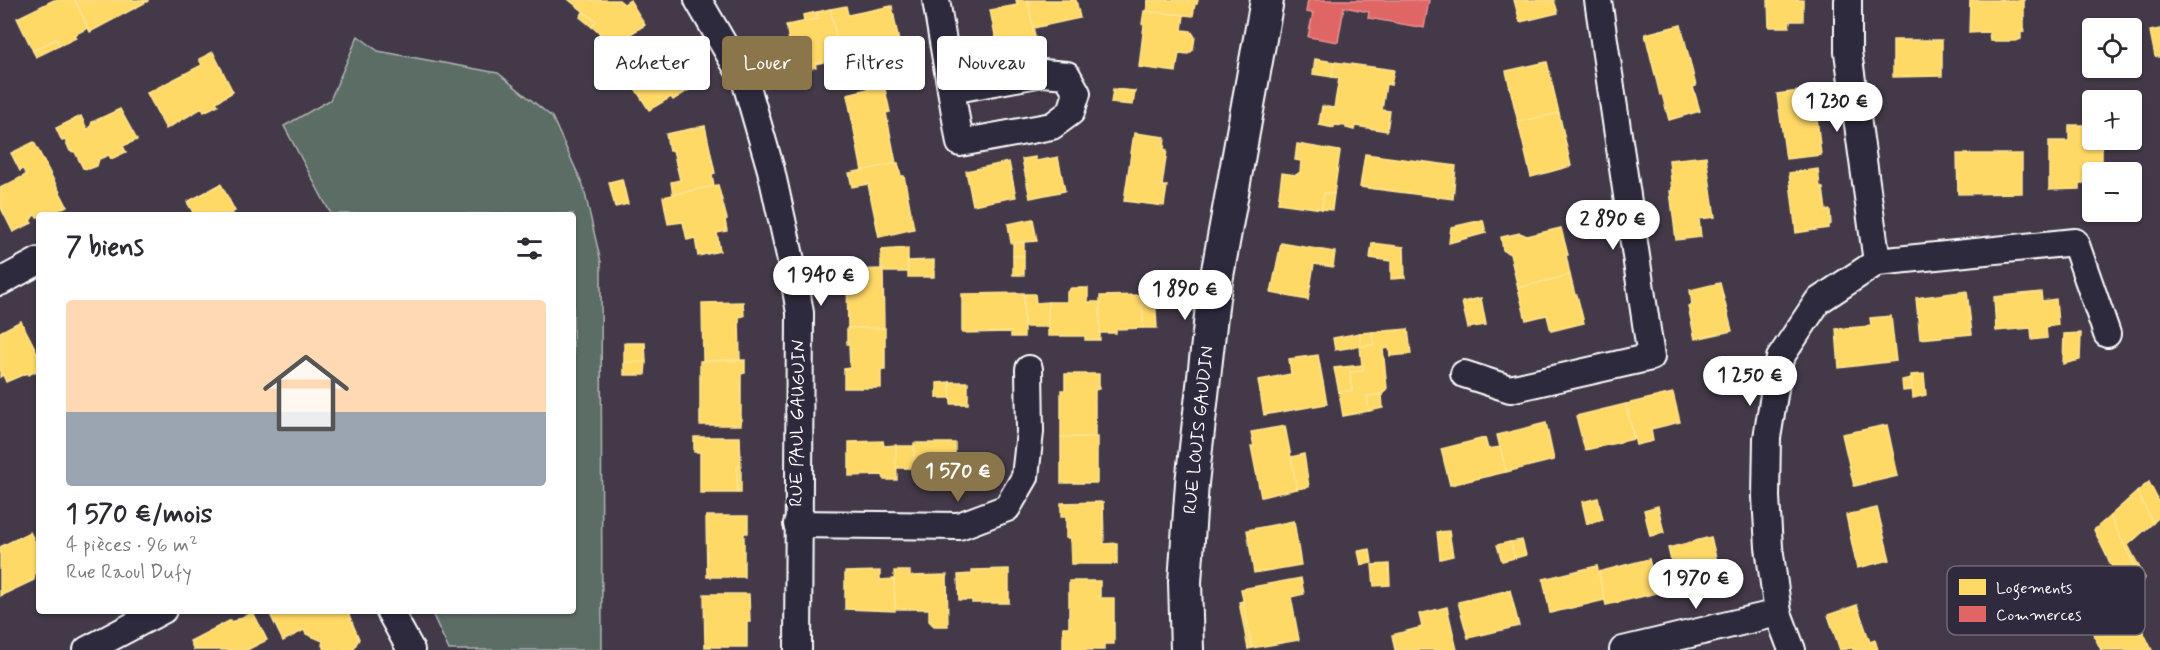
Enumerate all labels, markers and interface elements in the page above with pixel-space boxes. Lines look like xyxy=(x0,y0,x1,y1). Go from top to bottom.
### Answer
map controls xyxy=(2082,18,2142,222)
button: locate xyxy=(2082,18,2142,78)
chip: Acheter xyxy=(594,36,710,90)
chip: Louer xyxy=(722,36,812,90)
chip: Filtres xyxy=(824,36,925,90)
chip: Nouveau xyxy=(937,36,1047,90)
pin: 1 230 € xyxy=(1782,82,1892,133)
text: 1 230 € xyxy=(1806,88,1868,115)
button: + xyxy=(2082,90,2142,150)
button: − xyxy=(2082,162,2142,222)
pin: 2 890 € xyxy=(1558,200,1668,251)
text: 2 890 € xyxy=(1580,206,1646,233)
text: 7 biens xyxy=(66,231,144,265)
icon: filters xyxy=(513,232,546,265)
pin: 1 940 € xyxy=(766,256,876,307)
text: 1 940 € xyxy=(787,262,855,289)
pin: 1 890 € xyxy=(1130,270,1240,321)
text: 1 890 € xyxy=(1152,276,1218,303)
icon: home xyxy=(252,339,360,447)
street label: RUE PAUL GAUGUIN xyxy=(785,339,811,507)
street label: RUE LOUIS GAUDIN xyxy=(1178,345,1220,515)
pin: 1 250 € xyxy=(1695,356,1805,407)
text: 1 250 € xyxy=(1717,362,1783,389)
pin: 1 570 € xyxy=(903,452,1013,503)
text: 1 570 € xyxy=(925,458,991,485)
text: 1 570 €/mois xyxy=(66,498,212,532)
text: 4 pièces · 96 m² xyxy=(66,532,198,559)
text: Rue Raoul Dufy xyxy=(66,559,192,586)
pin: 1 970 € xyxy=(1641,559,1751,610)
text: 1 970 € xyxy=(1662,565,1730,592)
legend xyxy=(1947,566,2145,635)
text: Logements xyxy=(1996,578,2072,600)
text: Commerces xyxy=(1996,605,2082,626)

